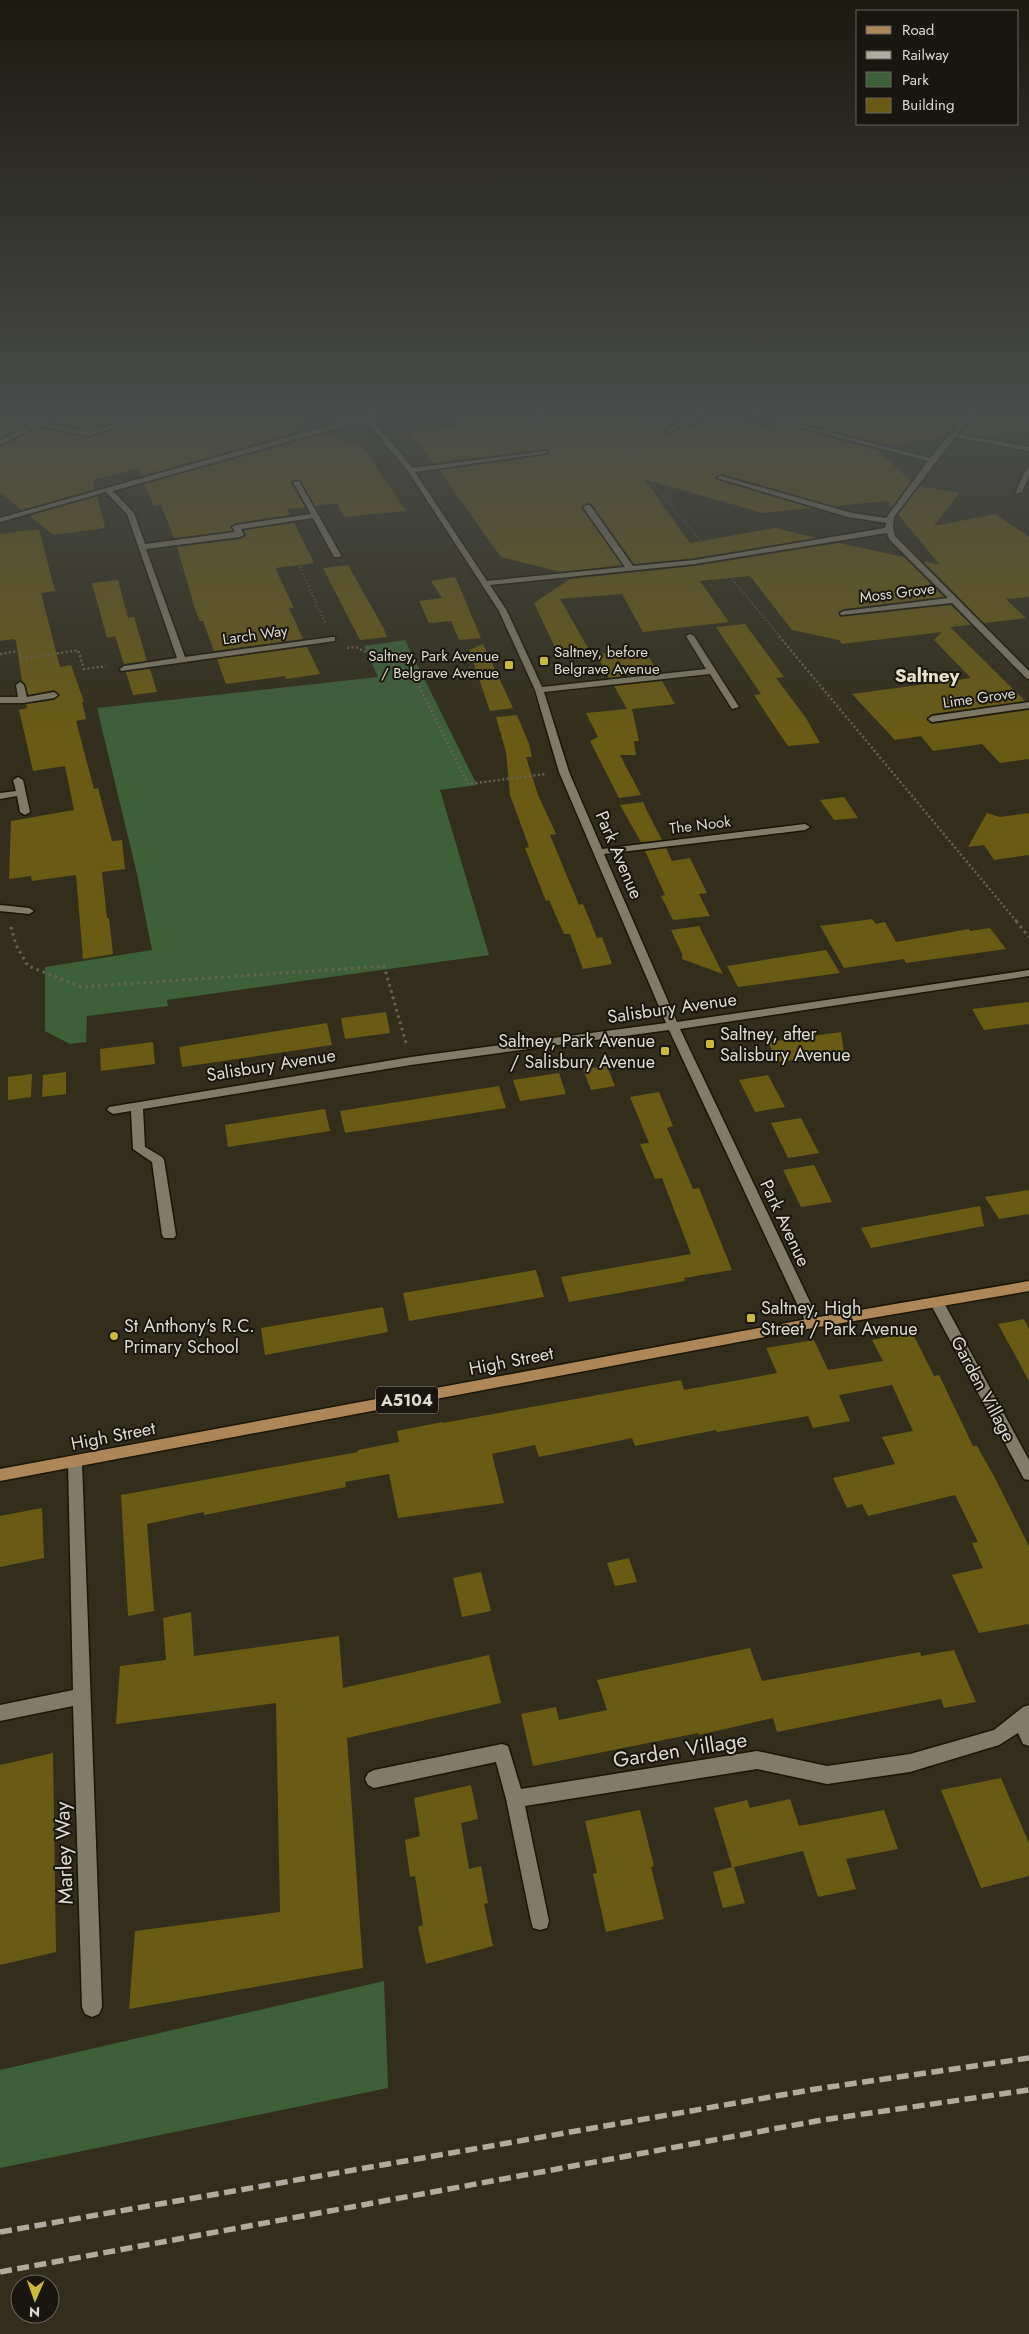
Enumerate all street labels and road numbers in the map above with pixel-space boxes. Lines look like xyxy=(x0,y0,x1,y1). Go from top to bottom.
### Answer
street label: Moss Grove xyxy=(858,577,936,609)
street label: Larch Way xyxy=(221,619,289,650)
street label: Lime Grove xyxy=(941,682,1017,714)
street label: Park Avenue xyxy=(589,807,649,903)
street label: The Nook xyxy=(668,810,732,840)
street label: Salisbury Avenue xyxy=(606,986,738,1030)
street label: Salisbury Avenue xyxy=(205,1042,337,1088)
street label: Park Avenue xyxy=(753,1175,817,1271)
street label: Garden Village xyxy=(944,1332,1022,1446)
street label: High Street xyxy=(467,1340,556,1382)
road number: A5104 xyxy=(376,1386,438,1414)
street label: High Street xyxy=(69,1415,158,1457)
street label: Garden Village xyxy=(611,1725,749,1775)
street label: Marley Way xyxy=(47,1800,81,1905)

